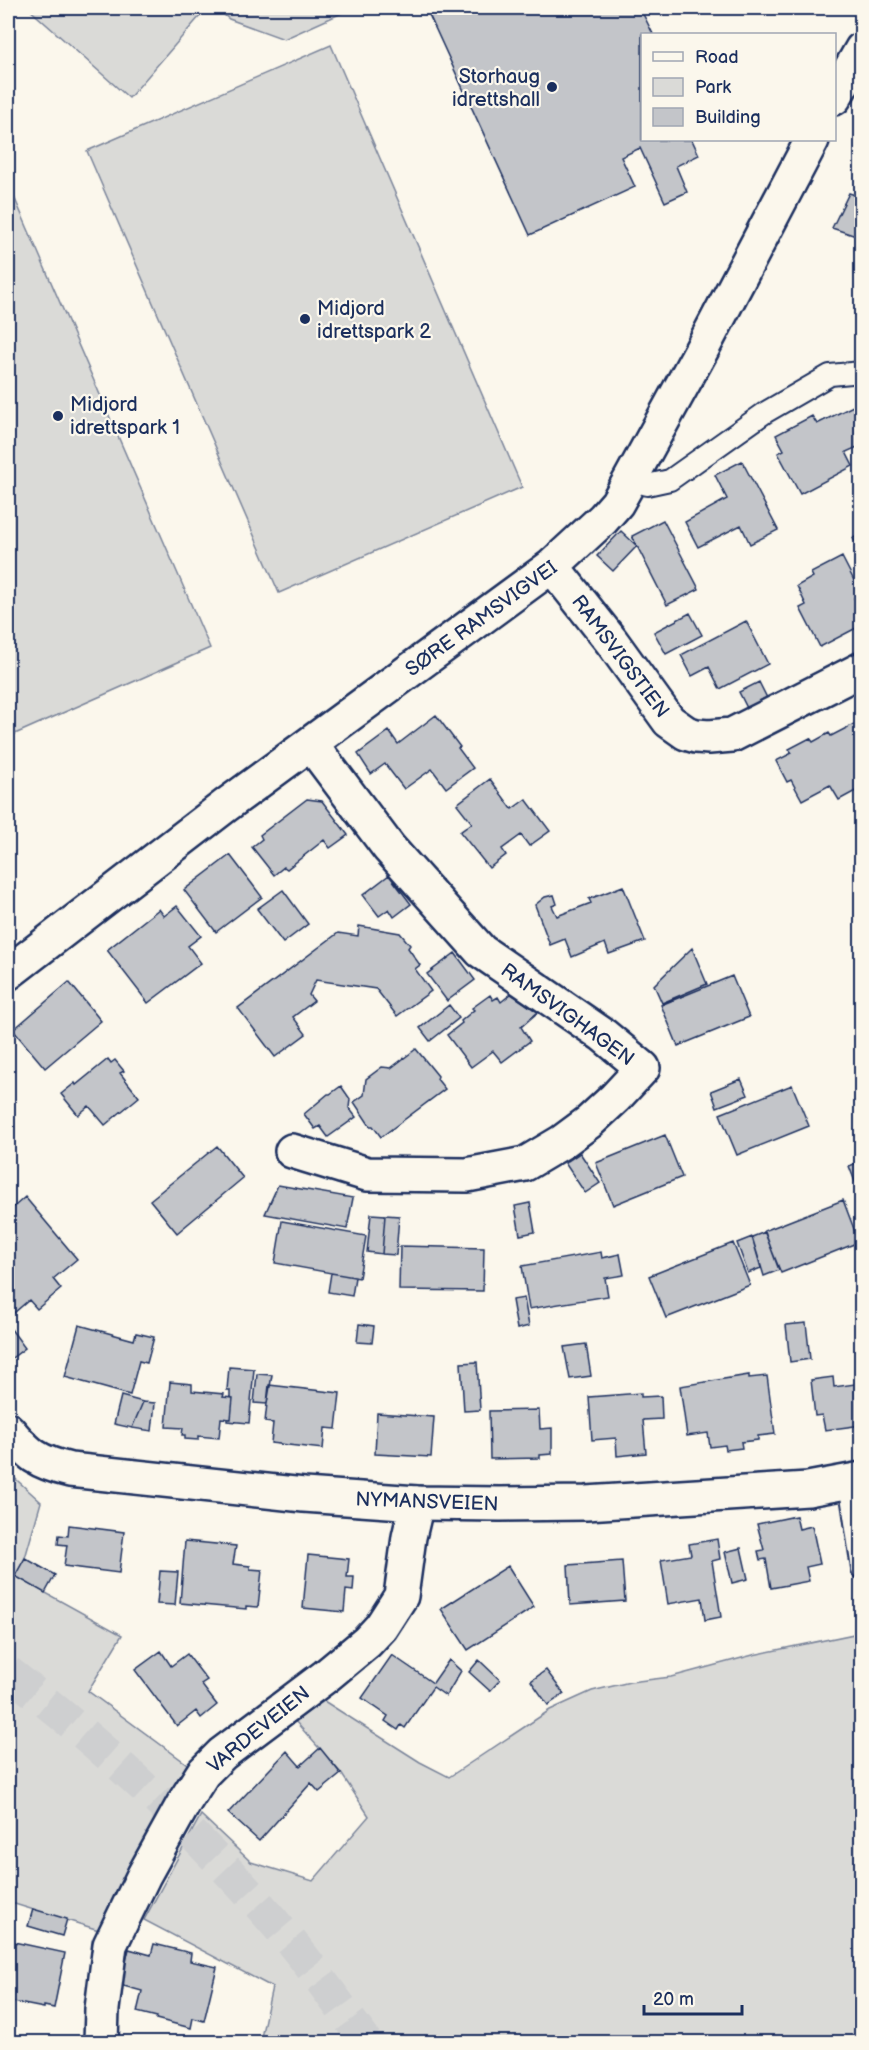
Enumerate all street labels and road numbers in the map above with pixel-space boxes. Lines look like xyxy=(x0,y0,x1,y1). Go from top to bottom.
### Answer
street label: SØRE RAMSVIGVEI xyxy=(401,556,562,682)
street label: RAMSVIGSTIEN xyxy=(566,590,674,723)
street label: RAMSVIGHAGEN xyxy=(496,958,639,1071)
street label: NYMANSVEIEN xyxy=(355,1488,499,1516)
street label: VARDEVEIEN xyxy=(203,1681,315,1778)

